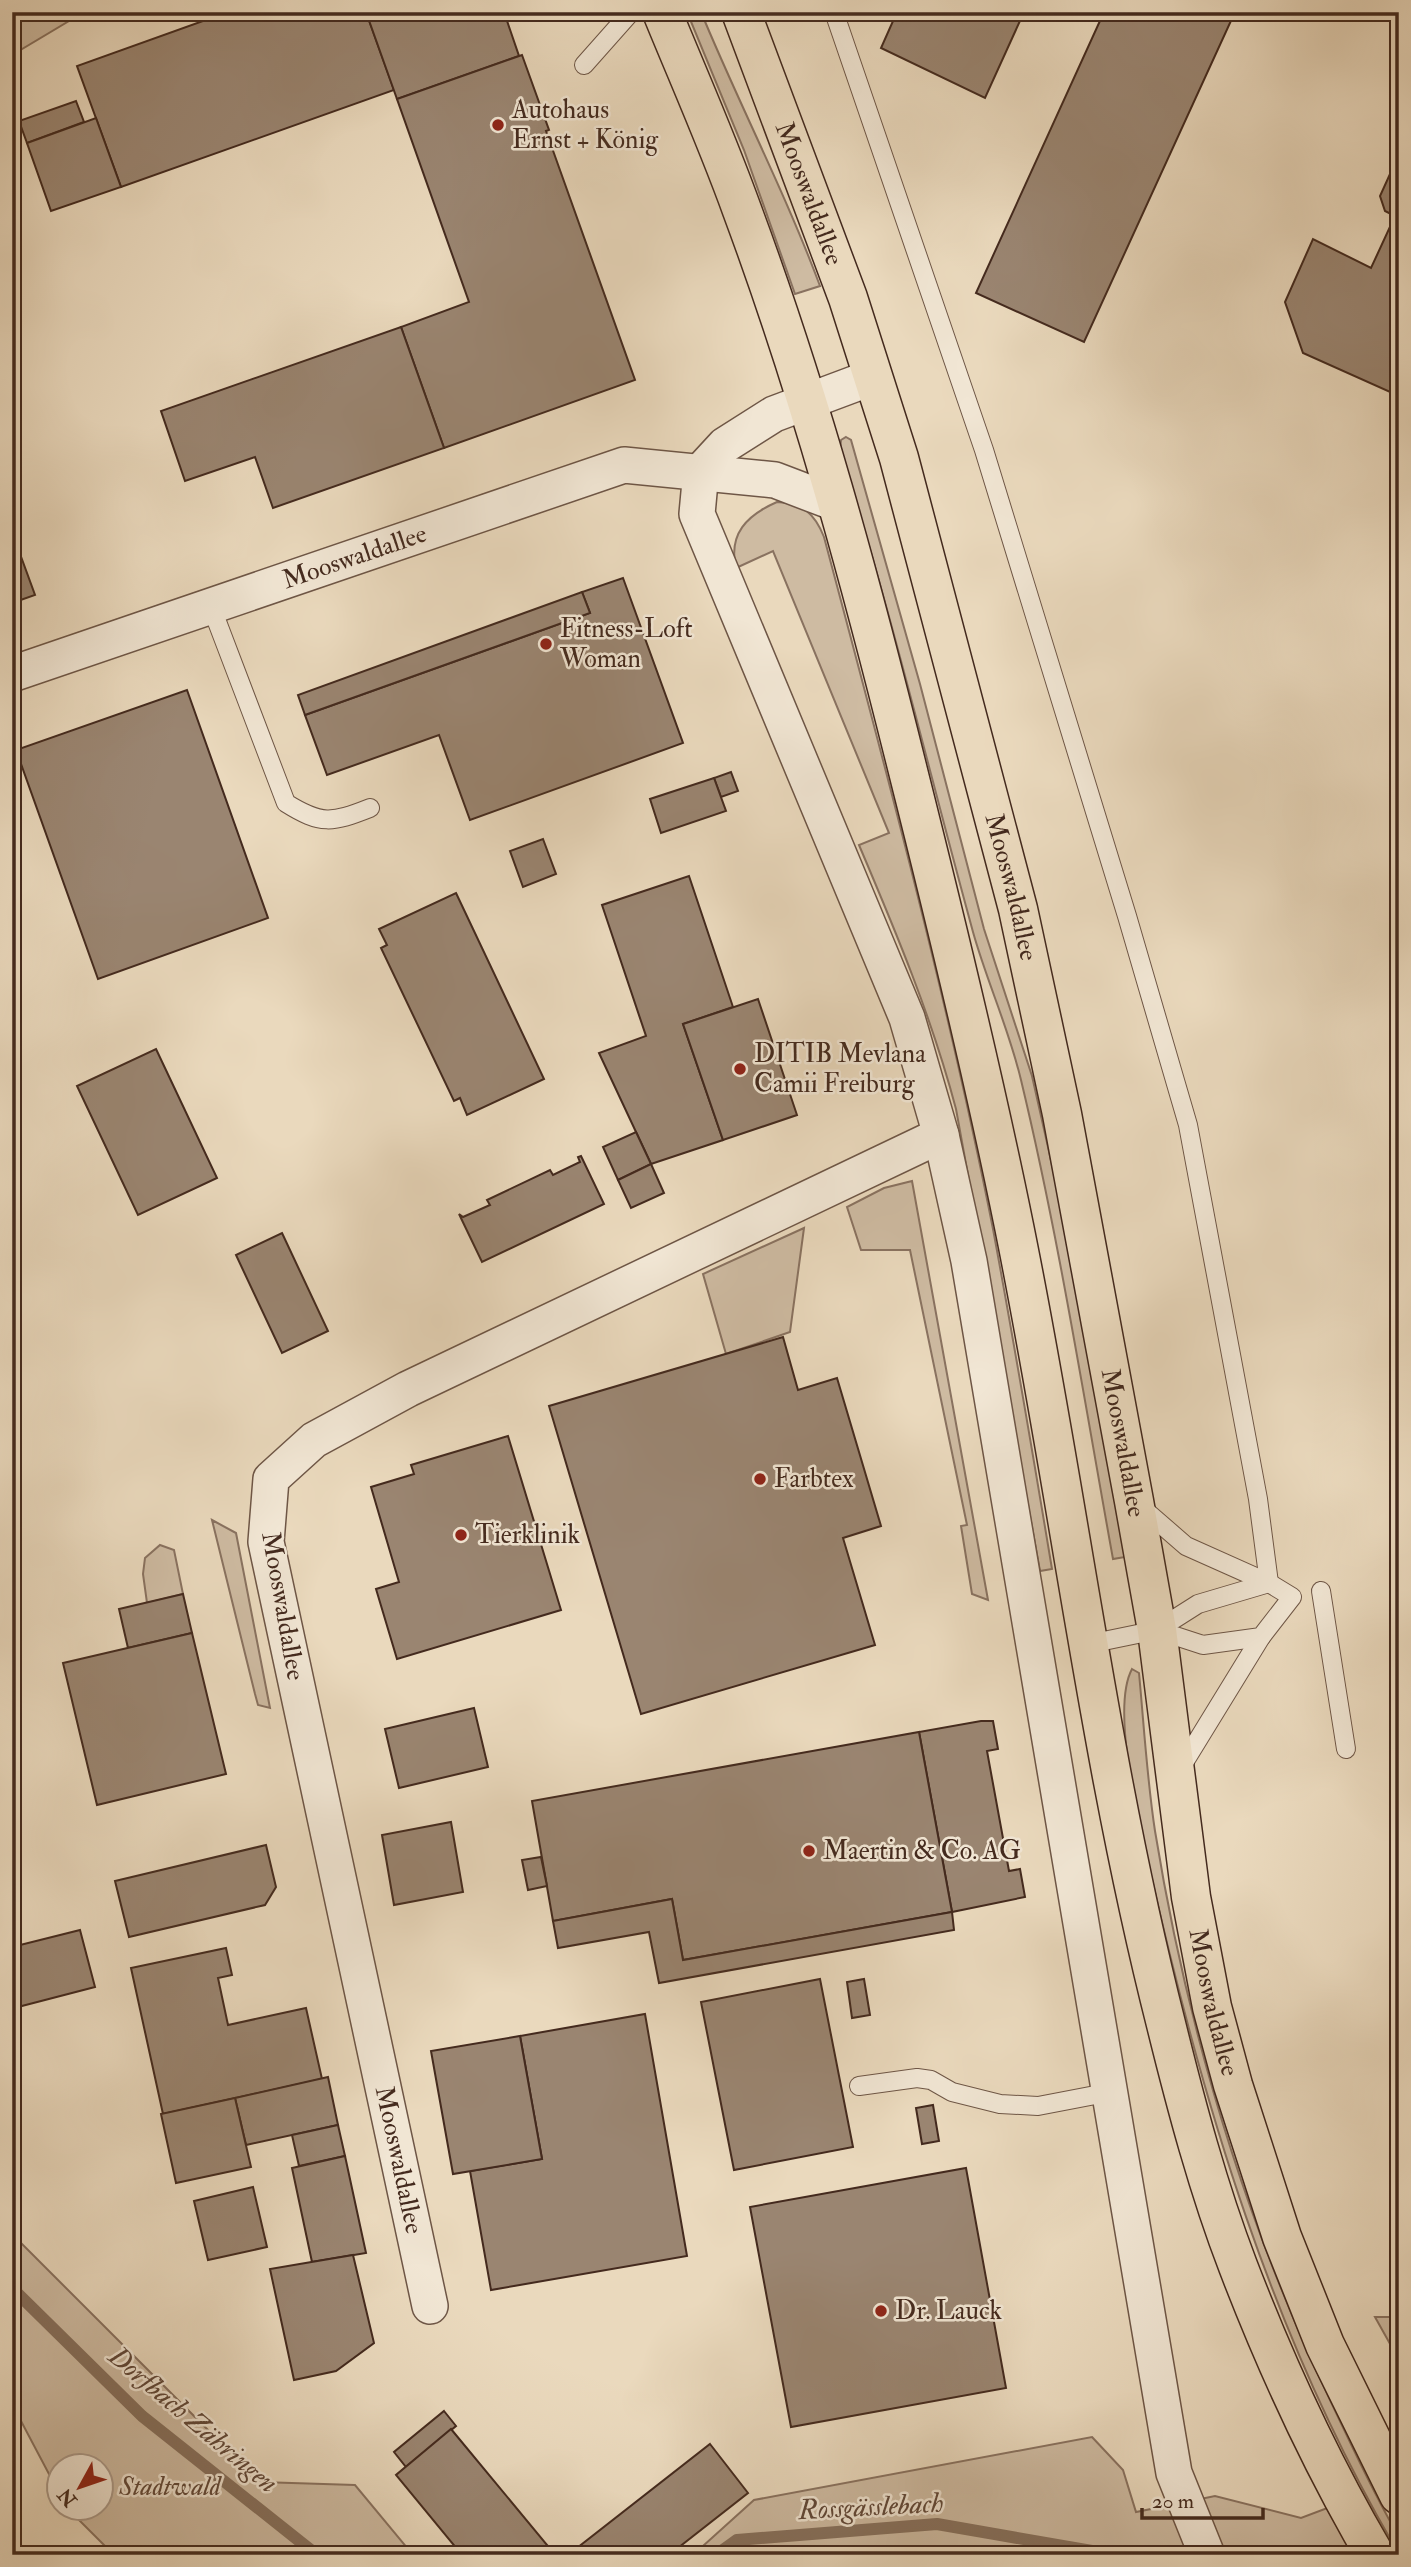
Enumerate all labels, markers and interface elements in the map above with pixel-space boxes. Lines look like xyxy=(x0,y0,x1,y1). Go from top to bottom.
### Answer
place label: Autohaus Ernst + König xyxy=(511,94,659,156)
marker: Autohaus Ernst + König xyxy=(490,117,506,133)
street label: Mooswaldallee xyxy=(768,118,850,270)
street label: Mooswaldallee xyxy=(278,518,431,596)
place label: Fitness-Loft Woman xyxy=(559,613,693,675)
marker: Fitness-Loft Woman xyxy=(538,636,554,652)
street label: Mooswaldallee xyxy=(978,810,1045,964)
place label: DITIB Mevlana Camii Freiburg xyxy=(754,1038,926,1100)
marker: DITIB Mevlana Camii Freiburg xyxy=(732,1061,748,1077)
street label: Mooswaldallee xyxy=(1094,1366,1153,1520)
place label: Farbtex xyxy=(774,1463,854,1495)
marker: Farbtex xyxy=(752,1471,768,1487)
place label: Tierklinik xyxy=(475,1519,581,1551)
marker: Tierklinik xyxy=(453,1527,469,1543)
street label: Mooswaldallee xyxy=(254,1529,312,1683)
place label: Maertin & Co. AG xyxy=(823,1835,1021,1867)
marker: Maertin & Co. AG xyxy=(801,1843,817,1859)
street label: Mooswaldallee xyxy=(1181,1926,1246,2080)
street label: Mooswaldallee xyxy=(368,2083,430,2237)
place label: Dr. Lauck xyxy=(895,2295,1002,2327)
marker: Dr. Lauck xyxy=(873,2303,889,2319)
water label: Dorfbach Zähringen xyxy=(100,2338,285,2501)
north arrow xyxy=(46,2452,116,2522)
park label: Stadtwald xyxy=(118,2471,223,2503)
scale bar xyxy=(1142,2476,1262,2520)
text: N xyxy=(52,2482,83,2512)
water label: Rossgässlebach xyxy=(796,2486,945,2528)
text: 20 m xyxy=(1152,2488,1194,2515)

